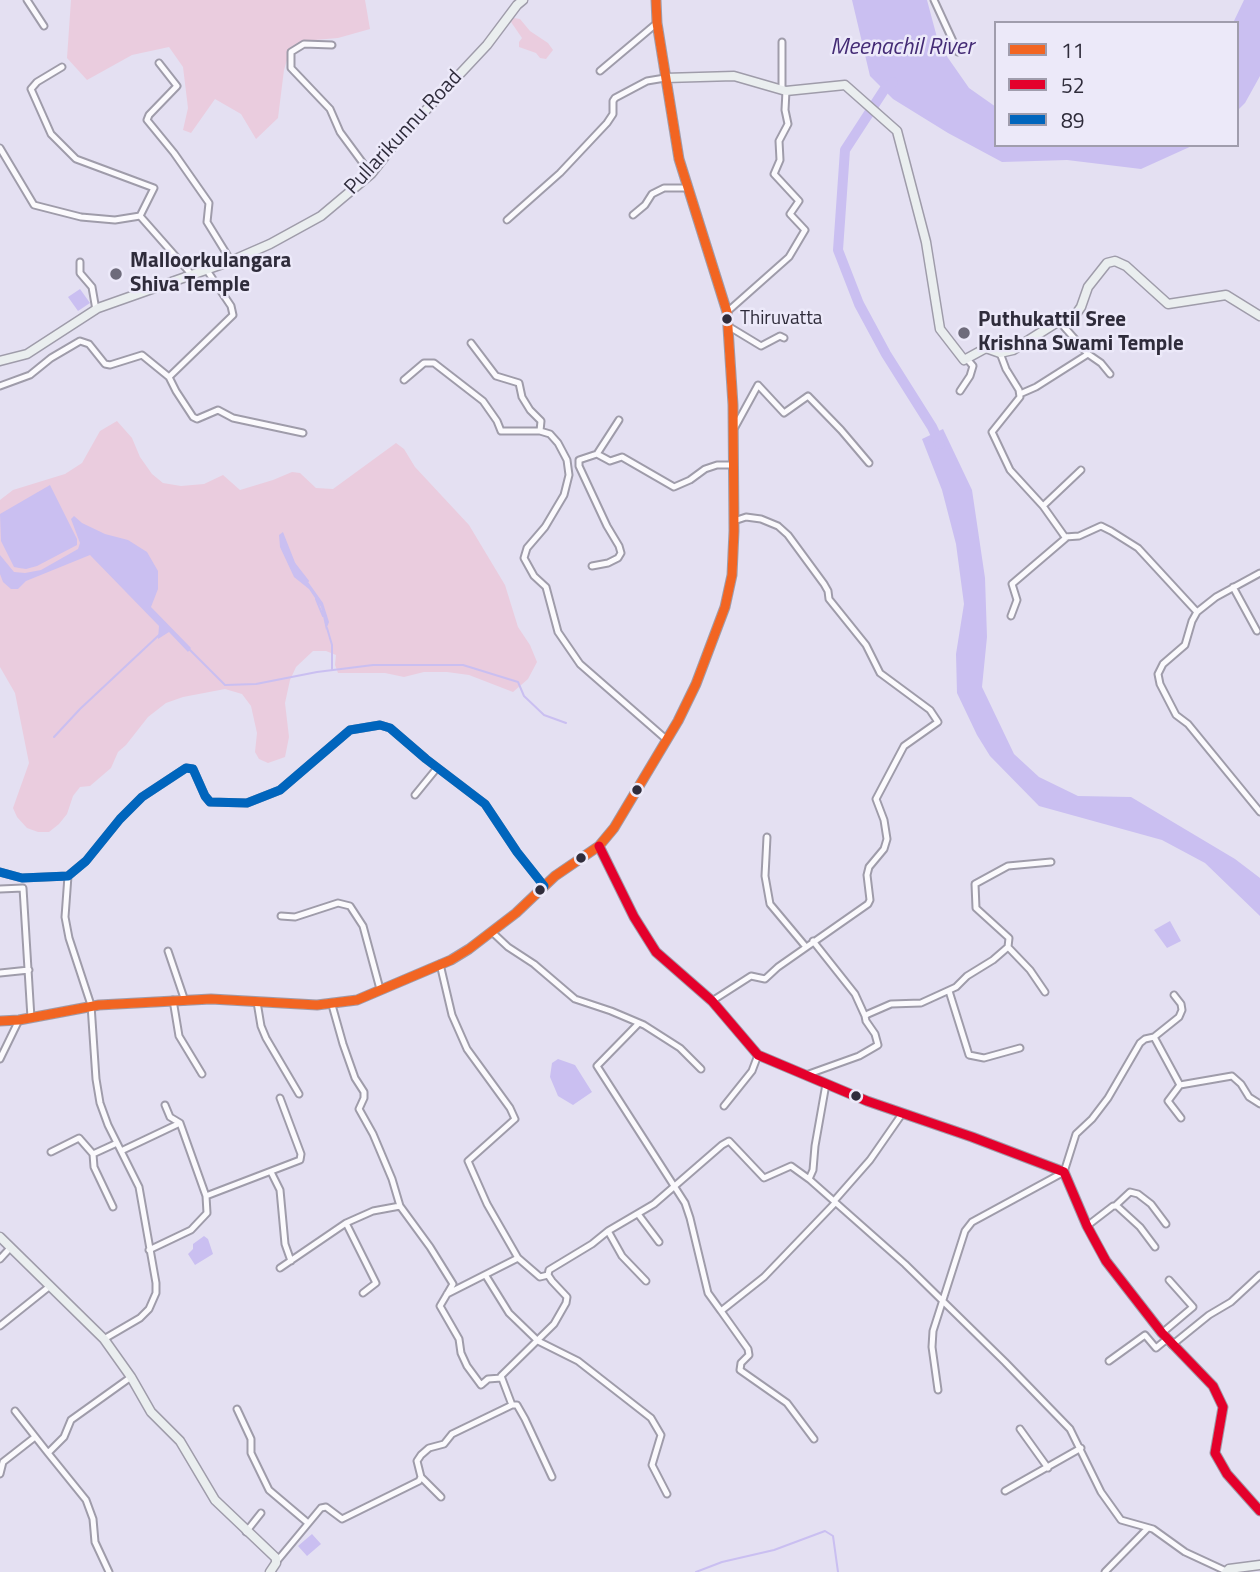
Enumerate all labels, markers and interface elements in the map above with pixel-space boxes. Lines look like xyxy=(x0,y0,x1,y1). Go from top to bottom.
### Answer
legend xyxy=(994,21,1239,147)
water label: Meenachil River xyxy=(830,34,974,62)
text: 11 xyxy=(1061,34,1085,66)
street label: Pullarikunnu Road xyxy=(340,66,468,200)
text: 52 xyxy=(1061,69,1085,101)
text: 89 xyxy=(1061,104,1085,136)
place label: Malloorkulangara Shiva Temple xyxy=(130,249,291,299)
marker: Malloorkulangara Shiva Temple xyxy=(108,266,124,282)
place label: Thiruvatta xyxy=(740,308,822,330)
place label: Puthukattil Sree Krishna Swami Temple xyxy=(978,308,1184,358)
marker: Thiruvatta xyxy=(720,312,734,326)
marker: Puthukattil Sree Krishna Swami Temple xyxy=(956,325,972,341)
unlabelled marker xyxy=(630,783,644,797)
unlabelled marker xyxy=(574,851,588,865)
unlabelled marker xyxy=(533,883,547,897)
unlabelled marker xyxy=(849,1089,863,1103)

